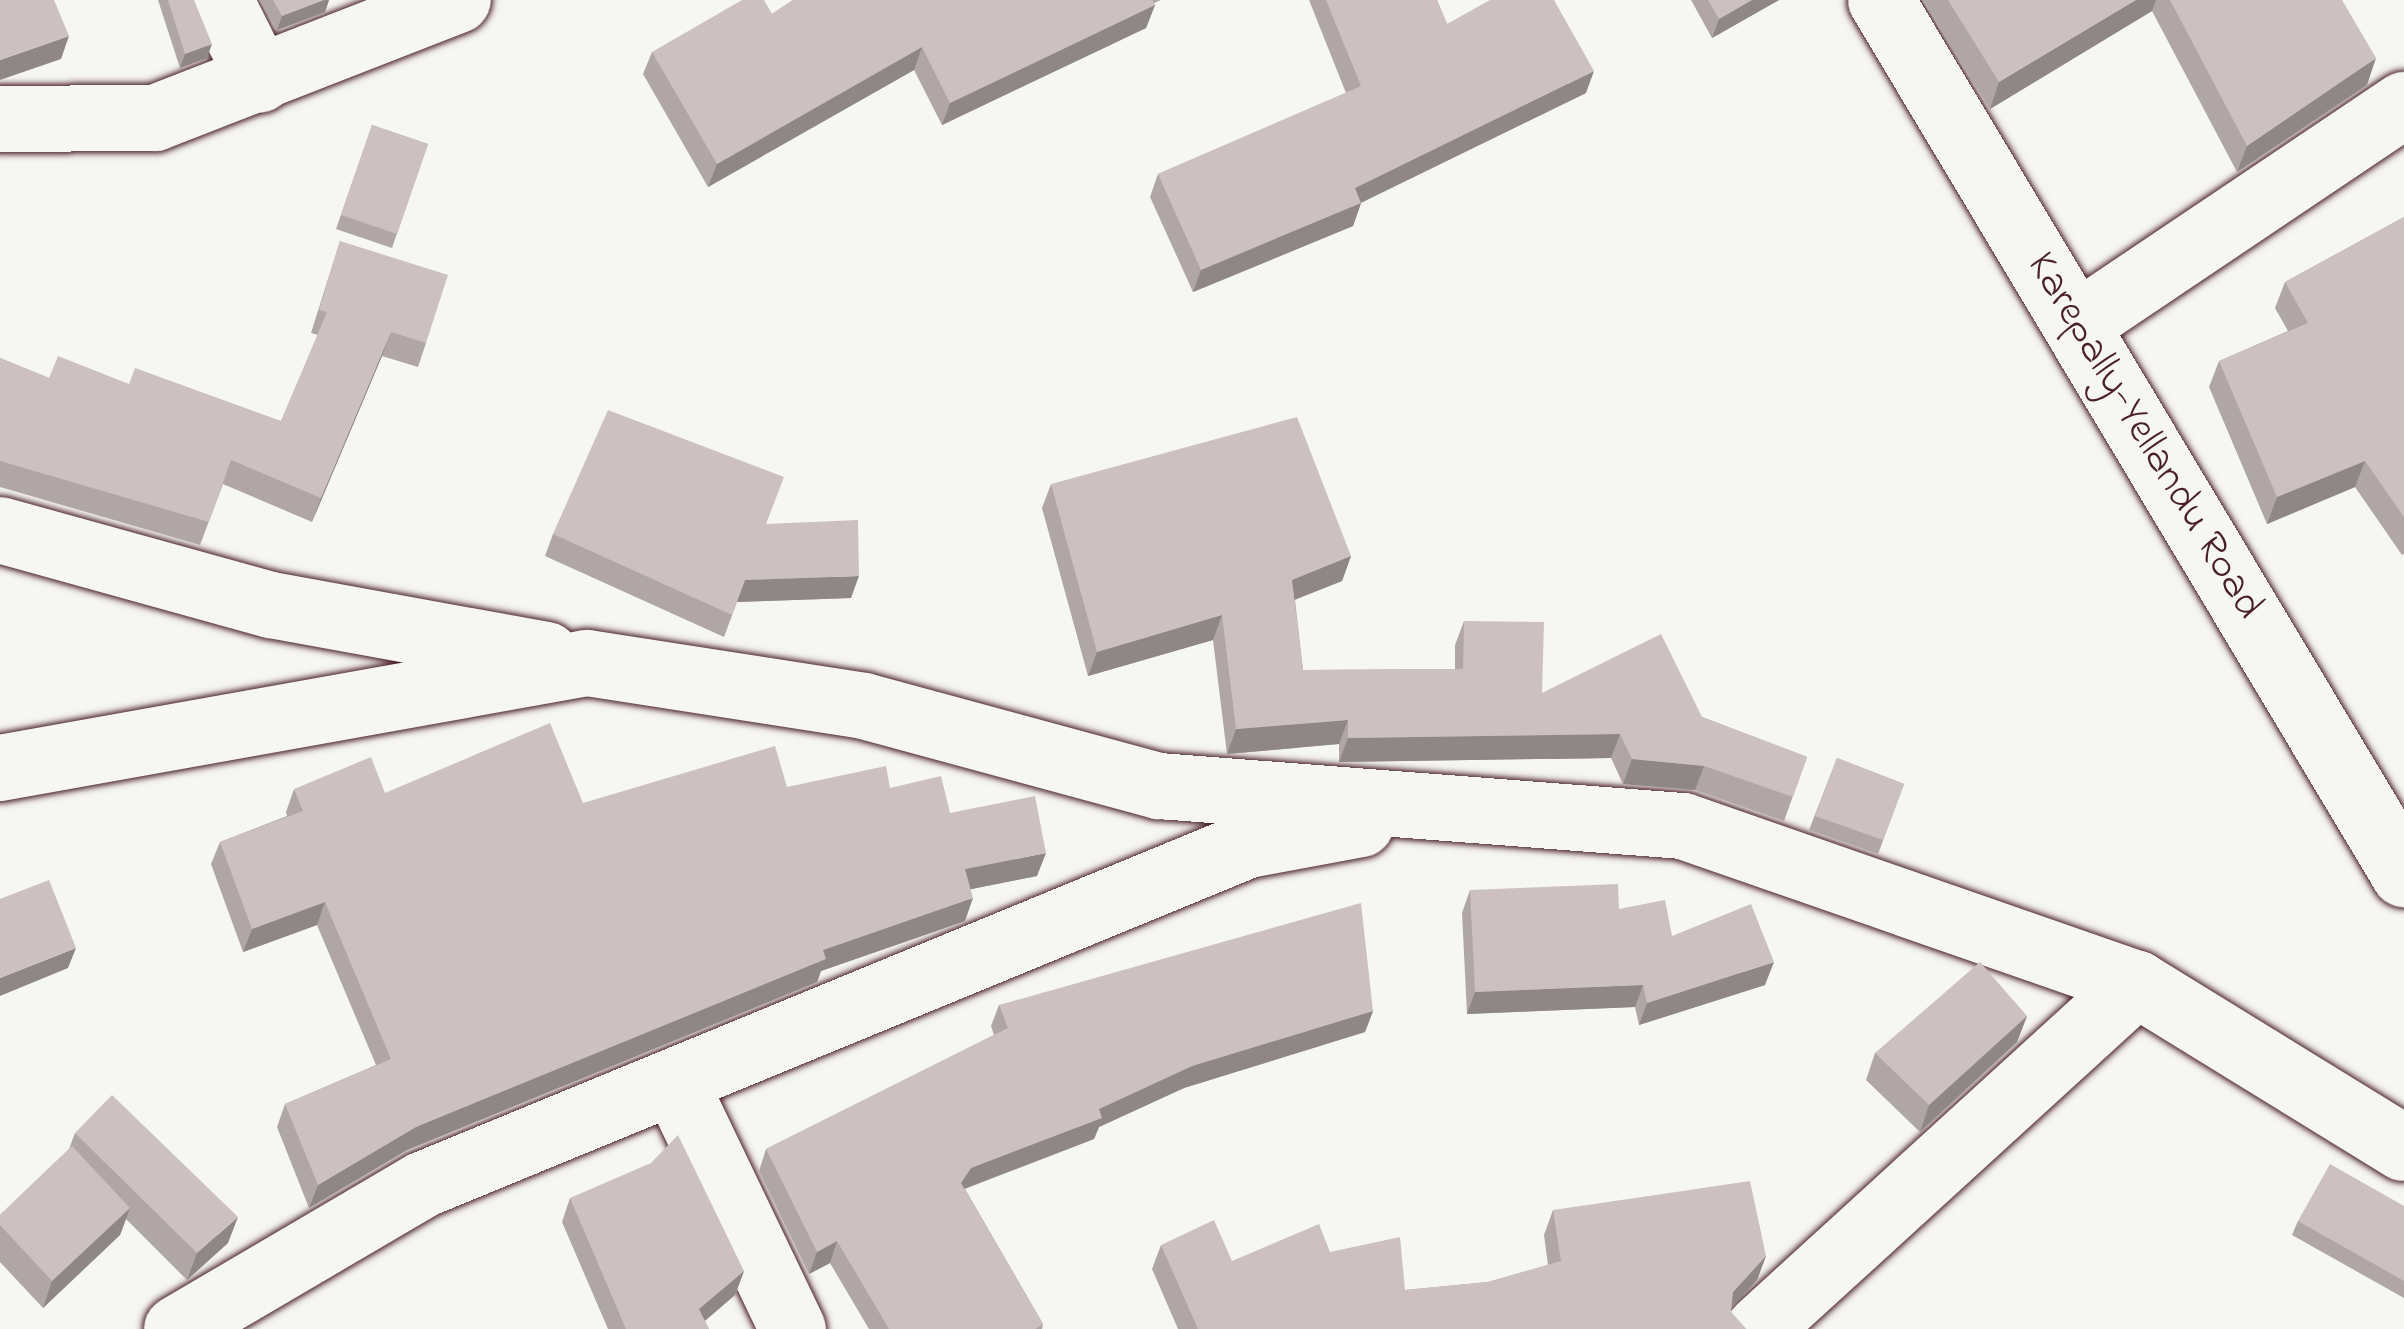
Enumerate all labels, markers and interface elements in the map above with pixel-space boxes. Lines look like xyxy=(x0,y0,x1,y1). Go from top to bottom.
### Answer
street label: Karepally-Yellandu Road xyxy=(2015,244,2273,628)

